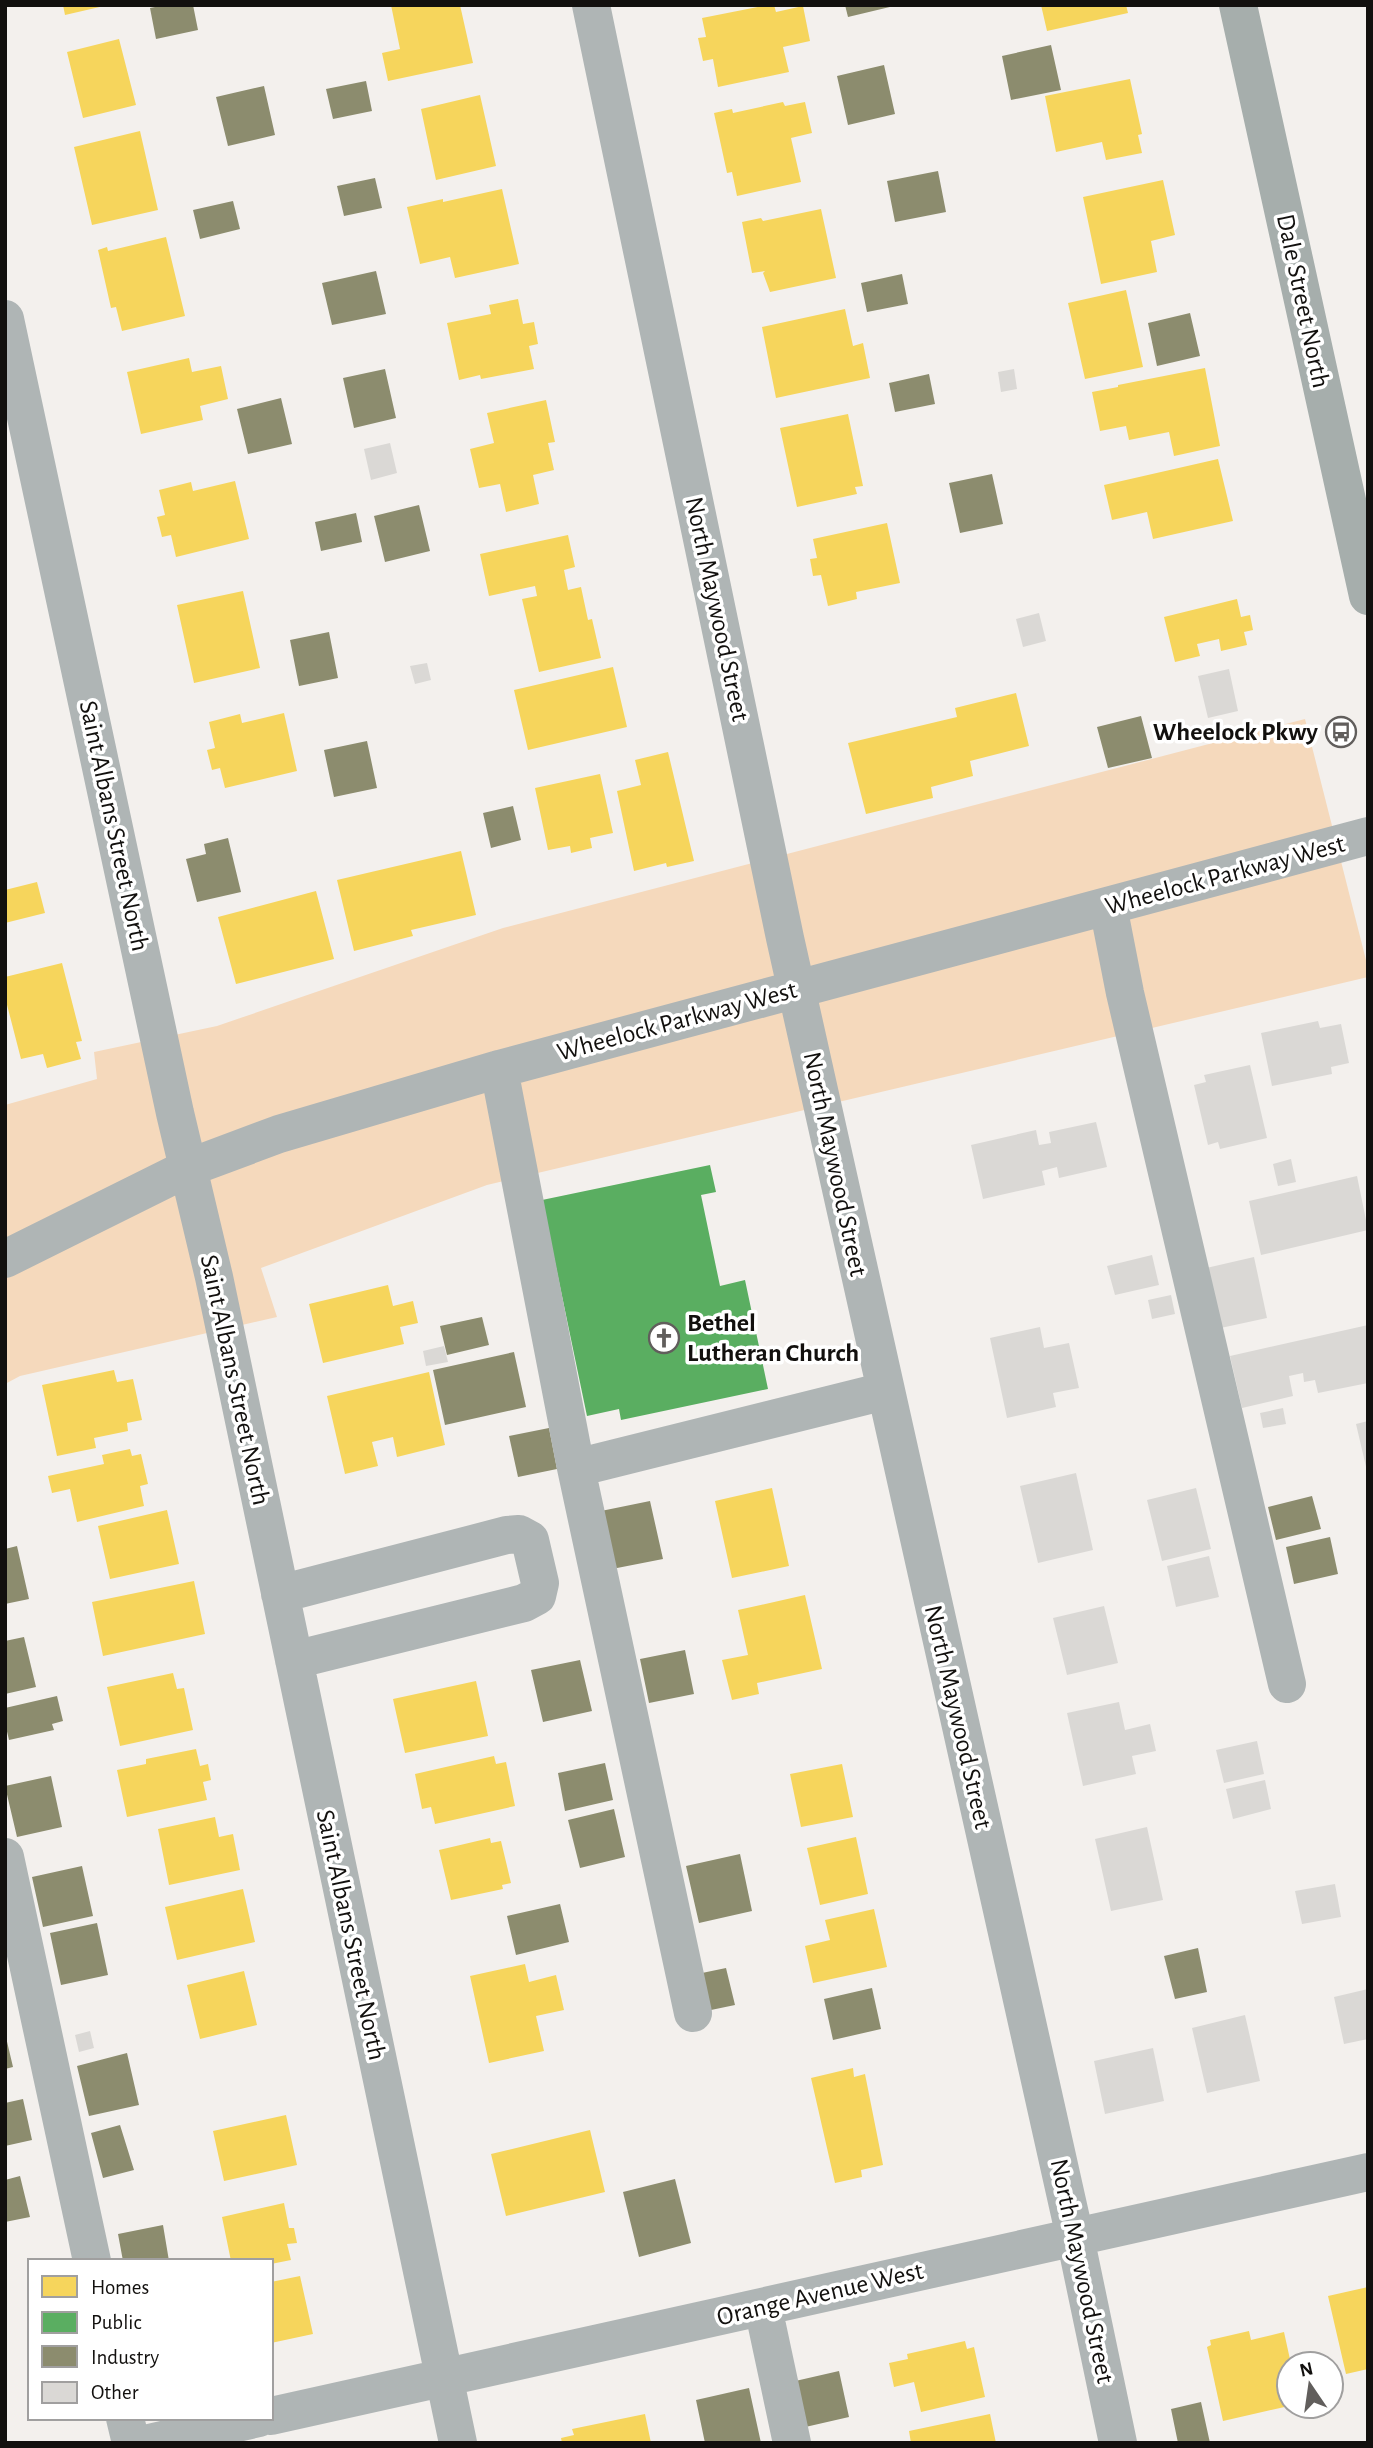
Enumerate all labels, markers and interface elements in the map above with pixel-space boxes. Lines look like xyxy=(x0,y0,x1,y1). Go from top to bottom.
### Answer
street label: Dale Street North xyxy=(1272,212,1334,390)
street label: North Maywood Street xyxy=(680,494,754,724)
street label: Saint Albans Street North xyxy=(75,698,153,954)
bus stop icon: Wheelock Pkwy xyxy=(1324,715,1358,749)
place label: Wheelock Pkwy xyxy=(1153,719,1318,745)
street label: Wheelock Parkway West xyxy=(1102,831,1348,919)
street label: Wheelock Parkway West xyxy=(554,977,800,1065)
street label: North Maywood Street xyxy=(798,1049,872,1279)
street label: Saint Albans Street North xyxy=(196,1252,274,1508)
place label: Bethel Lutheran Church xyxy=(687,1310,859,1366)
church icon: Bethel Lutheran Church xyxy=(647,1321,681,1355)
street label: North Maywood Street xyxy=(920,1603,996,1831)
street label: Saint Albans Street North xyxy=(312,1807,390,2063)
street label: North Maywood Street xyxy=(1045,2156,1119,2386)
street label: Orange Avenue West xyxy=(714,2258,926,2330)
legend xyxy=(28,2259,273,2420)
text: Homes xyxy=(91,2277,149,2298)
text: Public xyxy=(91,2312,141,2333)
text: Industry xyxy=(91,2347,159,2368)
north arrow xyxy=(1275,2350,1345,2420)
text: N xyxy=(1298,2359,1315,2381)
text: Other xyxy=(91,2382,139,2403)

